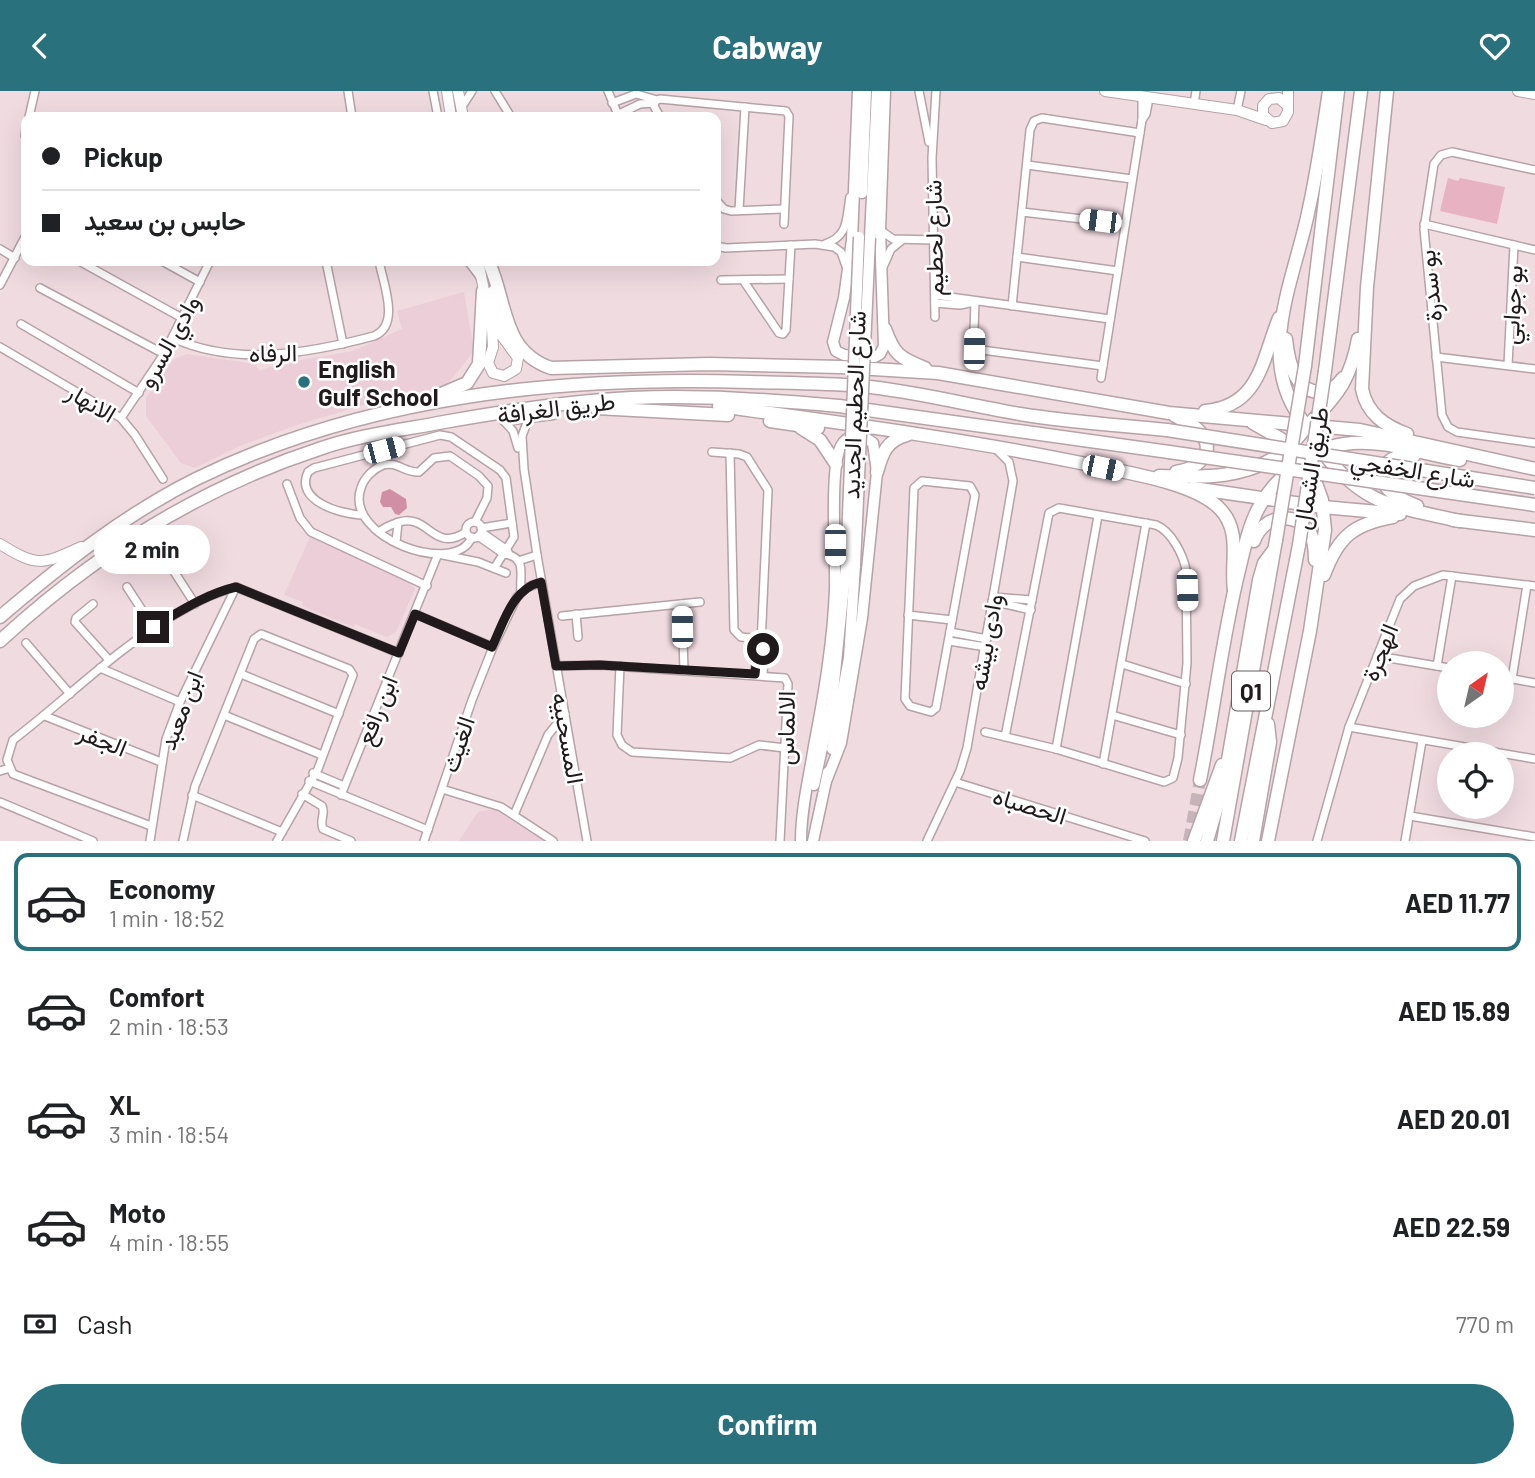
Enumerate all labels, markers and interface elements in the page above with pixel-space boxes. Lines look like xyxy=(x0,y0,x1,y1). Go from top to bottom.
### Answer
icon: back xyxy=(21,27,59,65)
text: Cabway xyxy=(712,27,823,65)
icon: heart xyxy=(1476,27,1514,65)
text: Pickup xyxy=(84,141,163,172)
street label: شارع لحطيم xyxy=(917,179,952,296)
text: حابس بن سعيد xyxy=(84,204,246,235)
car xyxy=(1078,208,1123,234)
street label: بو سدرة xyxy=(1411,249,1449,323)
street label: بو جوابي xyxy=(1494,264,1534,346)
street label: وادي السرو xyxy=(131,289,211,395)
street label: شارع الحطيم الجديد xyxy=(835,310,874,500)
car xyxy=(964,328,985,370)
street label: الرفاه xyxy=(248,337,298,369)
place label: English Gulf School xyxy=(318,354,439,411)
marker: English Gulf School xyxy=(296,374,312,390)
street label: الانهار xyxy=(60,376,122,430)
street label: طريق الغرافة xyxy=(495,385,617,431)
street label: طريق الشمال xyxy=(1286,405,1336,532)
car xyxy=(361,434,408,466)
street label: شارع الخفجي xyxy=(1348,445,1477,499)
car xyxy=(1081,453,1126,483)
car xyxy=(825,524,846,566)
callout: 2 min xyxy=(95,525,211,575)
text: 2 min xyxy=(124,535,180,563)
car xyxy=(1176,569,1199,611)
street label: وادى بيشه xyxy=(962,591,1010,693)
car xyxy=(672,606,693,648)
route end xyxy=(137,611,169,643)
street label: الهجرة xyxy=(1354,619,1405,686)
route start xyxy=(747,633,779,665)
north arrow xyxy=(1437,651,1514,728)
map controls xyxy=(1437,651,1514,819)
street label: ابن معبد xyxy=(152,666,209,754)
street label: ابن رافع xyxy=(349,671,407,750)
road number: Q1 xyxy=(1232,671,1270,711)
street label: المسحبيه xyxy=(546,690,591,786)
street label: الالماس xyxy=(770,690,801,766)
street label: الغيث xyxy=(434,712,481,776)
street label: الجفر xyxy=(73,716,132,764)
button: locate xyxy=(1437,742,1514,819)
street label: الحصباه xyxy=(989,780,1070,831)
icon: car xyxy=(25,871,88,934)
text: Economy xyxy=(109,873,215,904)
text: AED 11.77 xyxy=(1405,887,1510,918)
text: 1 min · 18:52 xyxy=(109,904,225,932)
icon: car xyxy=(25,979,88,1042)
text: Comfort xyxy=(109,981,205,1012)
text: AED 15.89 xyxy=(1398,995,1510,1026)
text: 2 min · 18:53 xyxy=(109,1012,229,1040)
icon: car xyxy=(25,1087,88,1150)
text: XL xyxy=(109,1089,140,1120)
text: AED 20.01 xyxy=(1397,1103,1510,1134)
text: 3 min · 18:54 xyxy=(109,1120,229,1148)
icon: car xyxy=(25,1195,88,1258)
text: Moto xyxy=(109,1197,166,1228)
text: AED 22.59 xyxy=(1392,1211,1510,1242)
text: 4 min · 18:55 xyxy=(109,1228,229,1256)
icon: cash xyxy=(21,1305,59,1343)
text: Cash xyxy=(77,1308,132,1339)
text: 770 m xyxy=(1456,1310,1514,1338)
button: Confirm xyxy=(21,1384,1514,1464)

